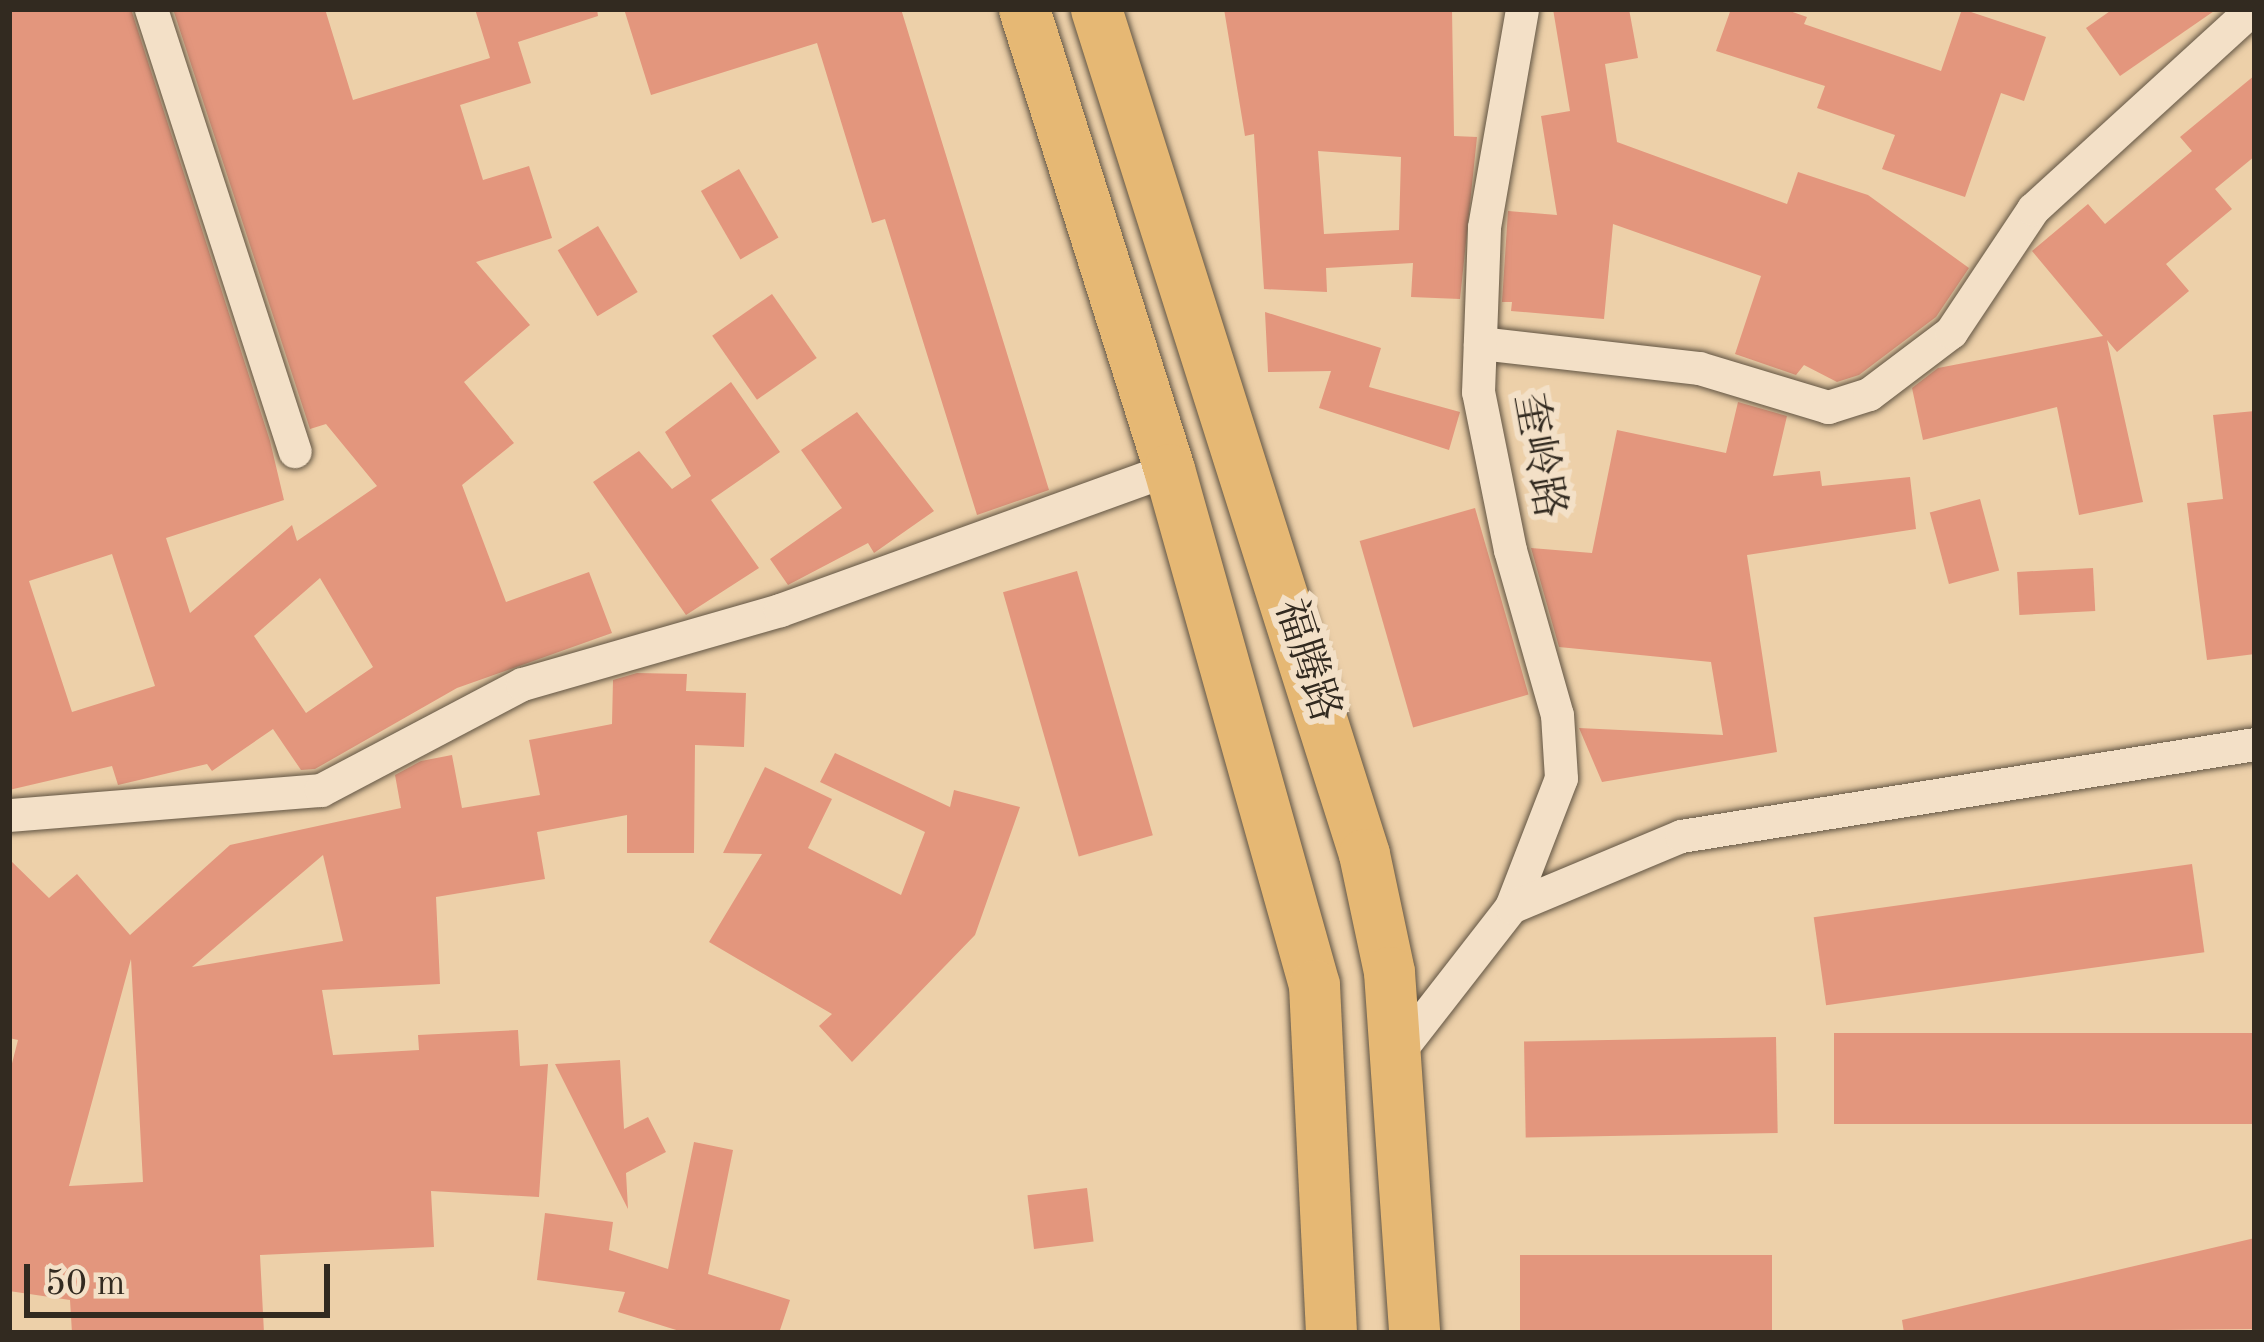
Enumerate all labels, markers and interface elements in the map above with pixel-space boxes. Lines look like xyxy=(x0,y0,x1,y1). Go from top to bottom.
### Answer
street label: 奎岭路 xyxy=(1502,390,1574,522)
street label: 福腾路 xyxy=(1263,593,1349,729)
scale bar xyxy=(30,1240,336,1314)
text: 50 m xyxy=(45,1267,125,1303)

